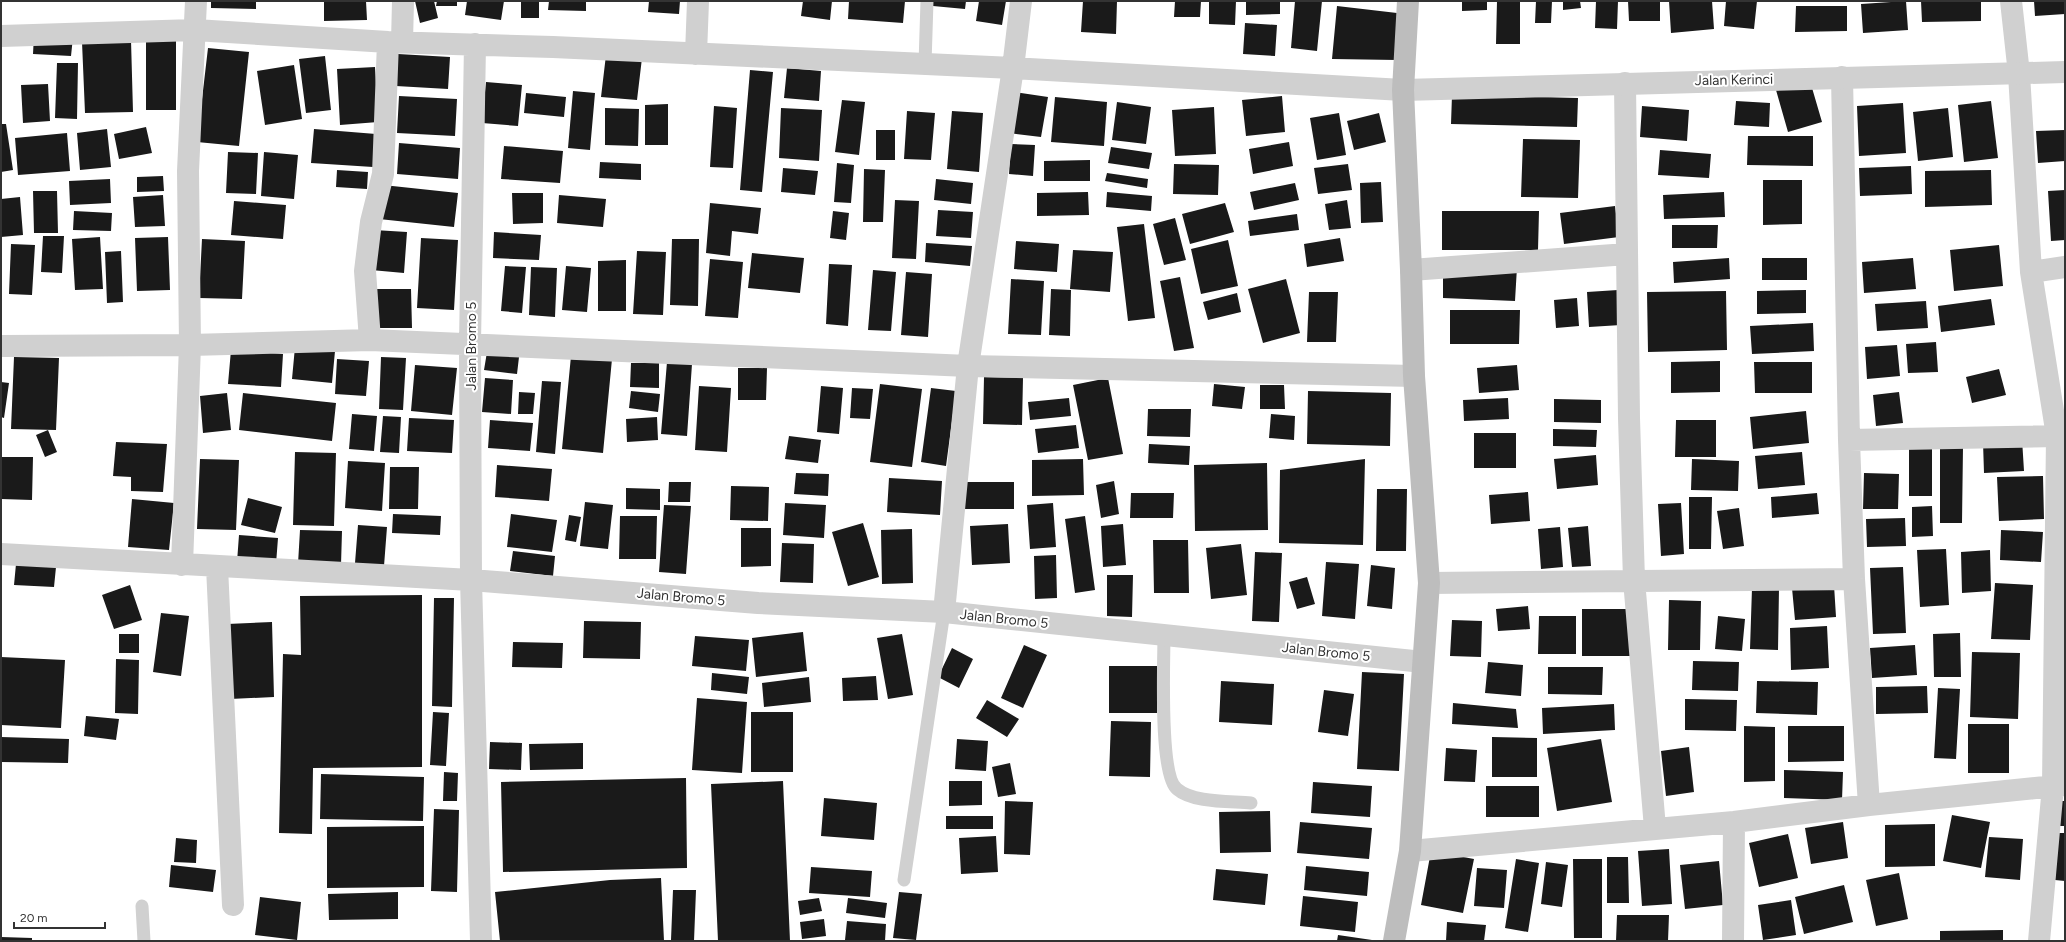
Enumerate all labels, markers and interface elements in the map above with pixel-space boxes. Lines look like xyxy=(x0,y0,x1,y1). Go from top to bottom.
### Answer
street label: Jalan Kerinci xyxy=(1695,71,1773,89)
street label: Jalan Bromo 5 xyxy=(463,302,480,390)
street label: Jalan Bromo 5 xyxy=(636,585,726,609)
street label: Jalan Bromo 5 xyxy=(959,606,1049,632)
street label: Jalan Bromo 5 xyxy=(1281,639,1371,665)
scale bar xyxy=(14,904,105,930)
text: 20 m xyxy=(20,911,48,925)

